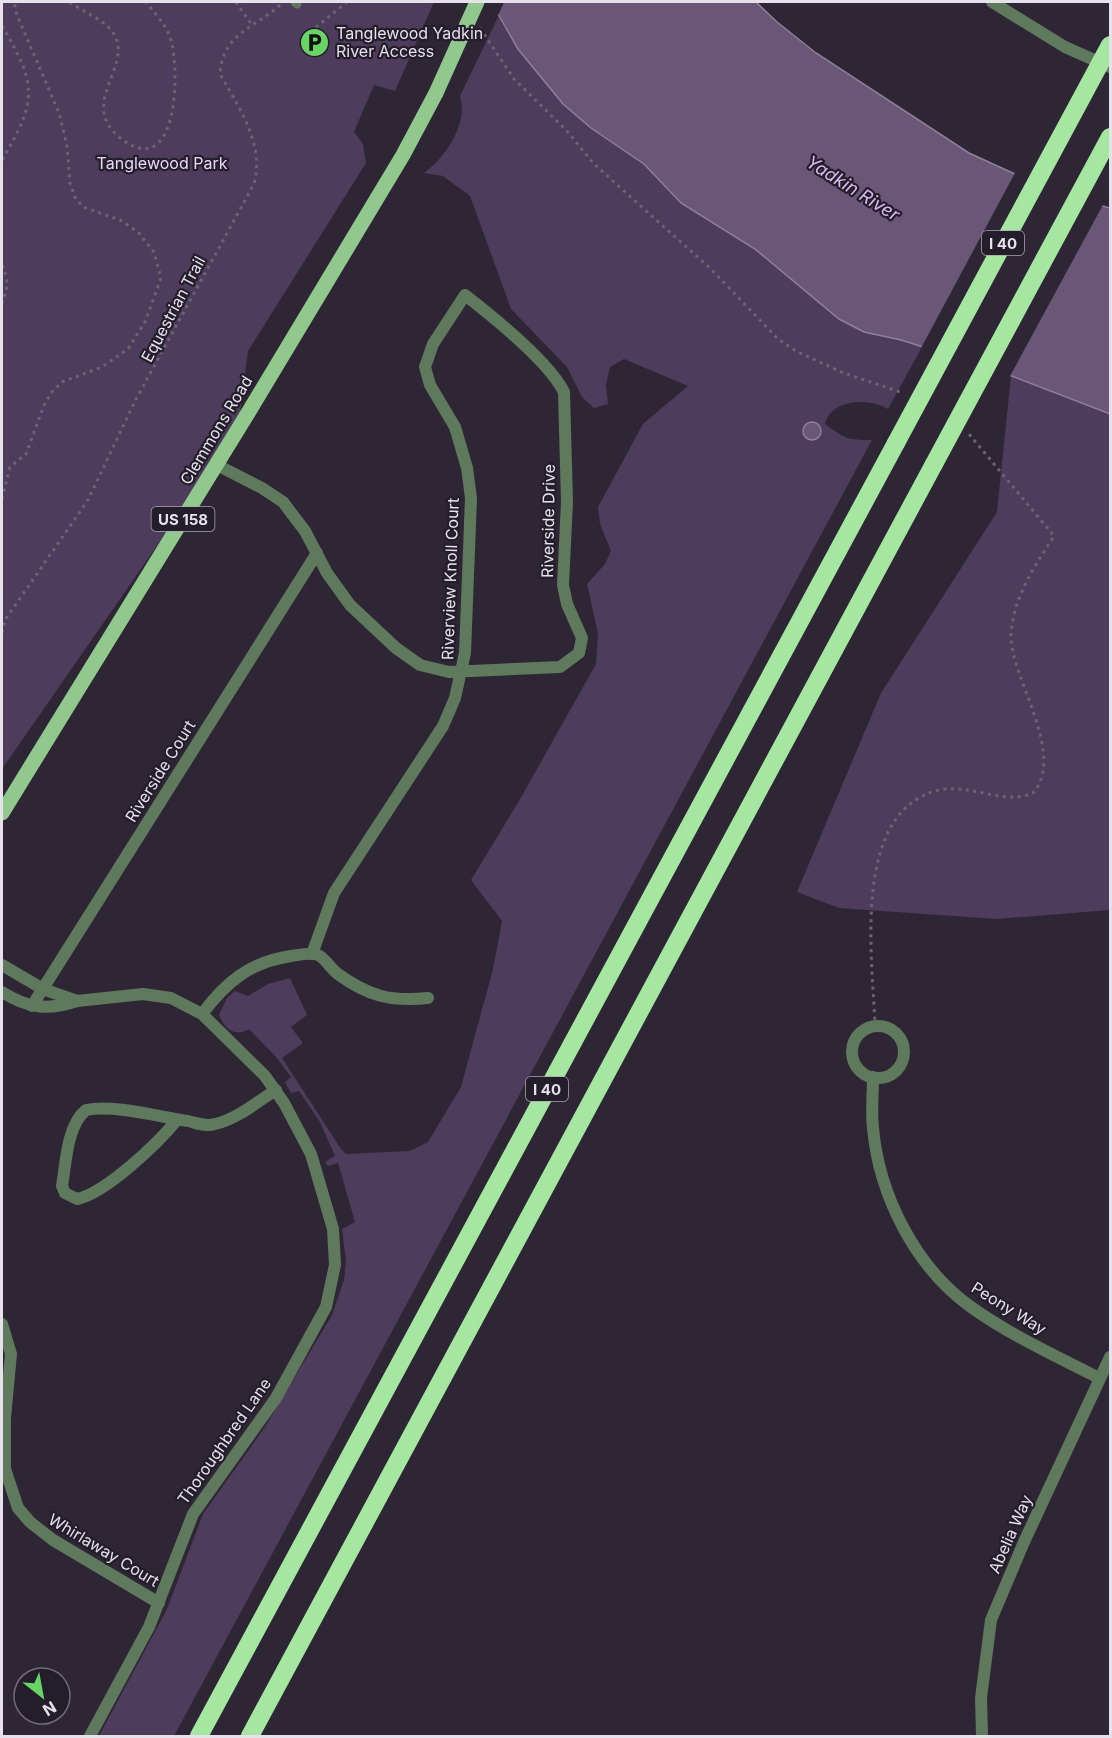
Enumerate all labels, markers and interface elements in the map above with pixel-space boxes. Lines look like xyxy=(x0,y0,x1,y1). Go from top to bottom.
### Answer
place label: Tanglewood Yadkin River Access xyxy=(336,23,483,61)
parking icon: Tanglewood Yadkin River Access xyxy=(299,26,331,58)
water label: Yadkin River xyxy=(803,151,904,226)
park label: Tanglewood Park xyxy=(97,153,228,173)
road number: I 40 xyxy=(982,231,1024,255)
street label: Equestrian Trail xyxy=(137,253,209,365)
street label: Clemmons Road xyxy=(176,372,256,488)
street label: Riverside Drive xyxy=(537,464,559,578)
street label: Riverview Knoll Court xyxy=(437,498,463,660)
road number: US 158 xyxy=(152,507,214,531)
street label: Riverside Court xyxy=(121,716,199,826)
road number: I 40 xyxy=(526,1077,568,1101)
street label: Peony Way xyxy=(968,1277,1050,1339)
street label: Thoroughbred Lane xyxy=(173,1374,275,1508)
street label: Abelia Way xyxy=(984,1492,1036,1576)
street label: Whirlaway Court xyxy=(45,1509,163,1591)
north arrow xyxy=(12,1666,72,1726)
text: N xyxy=(39,1697,60,1721)

